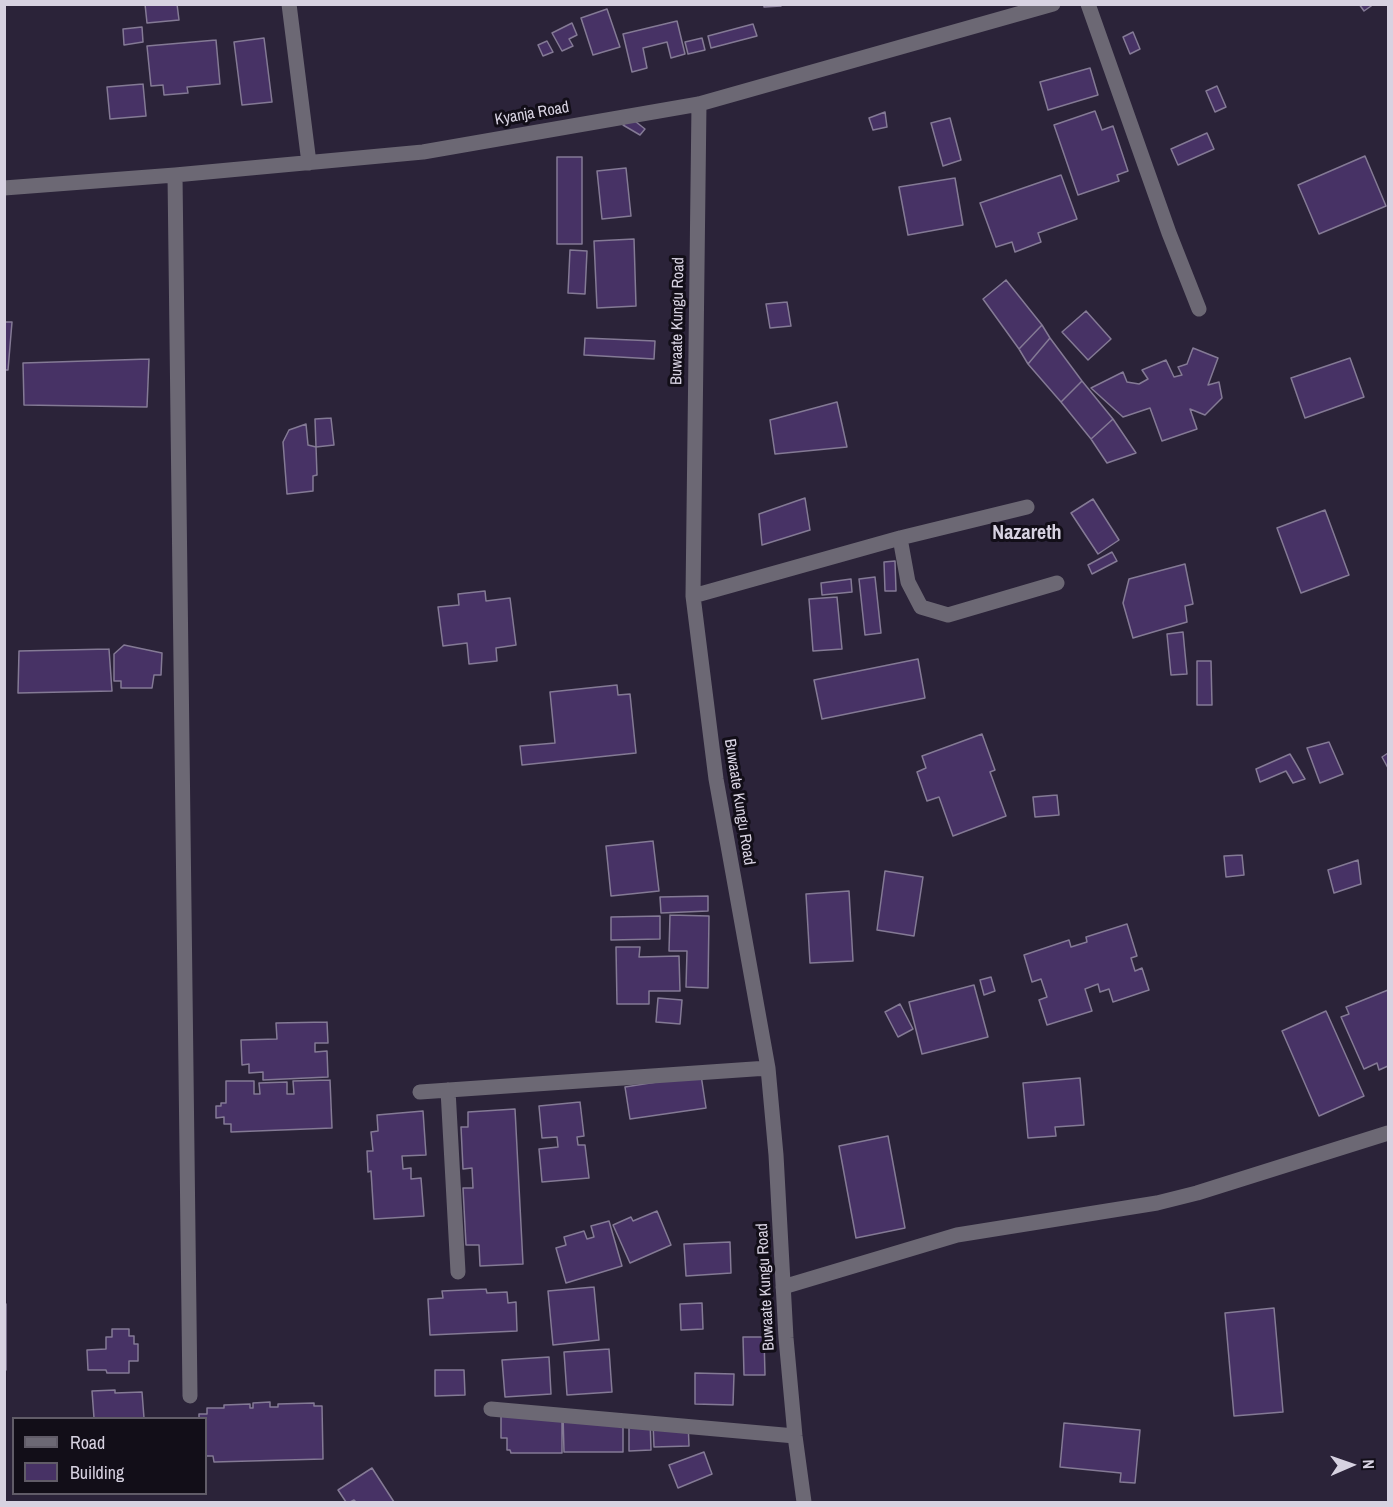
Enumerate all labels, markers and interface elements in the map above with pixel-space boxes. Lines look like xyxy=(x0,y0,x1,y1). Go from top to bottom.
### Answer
street label: Kyanja Road xyxy=(493,98,571,130)
street label: Buwaate Kungu Road xyxy=(667,257,689,385)
district label: Nazareth xyxy=(992,522,1062,546)
street label: Buwaate Kungu Road xyxy=(720,737,758,867)
street label: Buwaate Kungu Road xyxy=(753,1223,779,1351)
legend xyxy=(12,1417,207,1495)
text: Road xyxy=(70,1430,105,1455)
north arrow xyxy=(1321,1435,1381,1495)
text: N xyxy=(1358,1459,1380,1469)
text: Building xyxy=(70,1460,124,1485)

